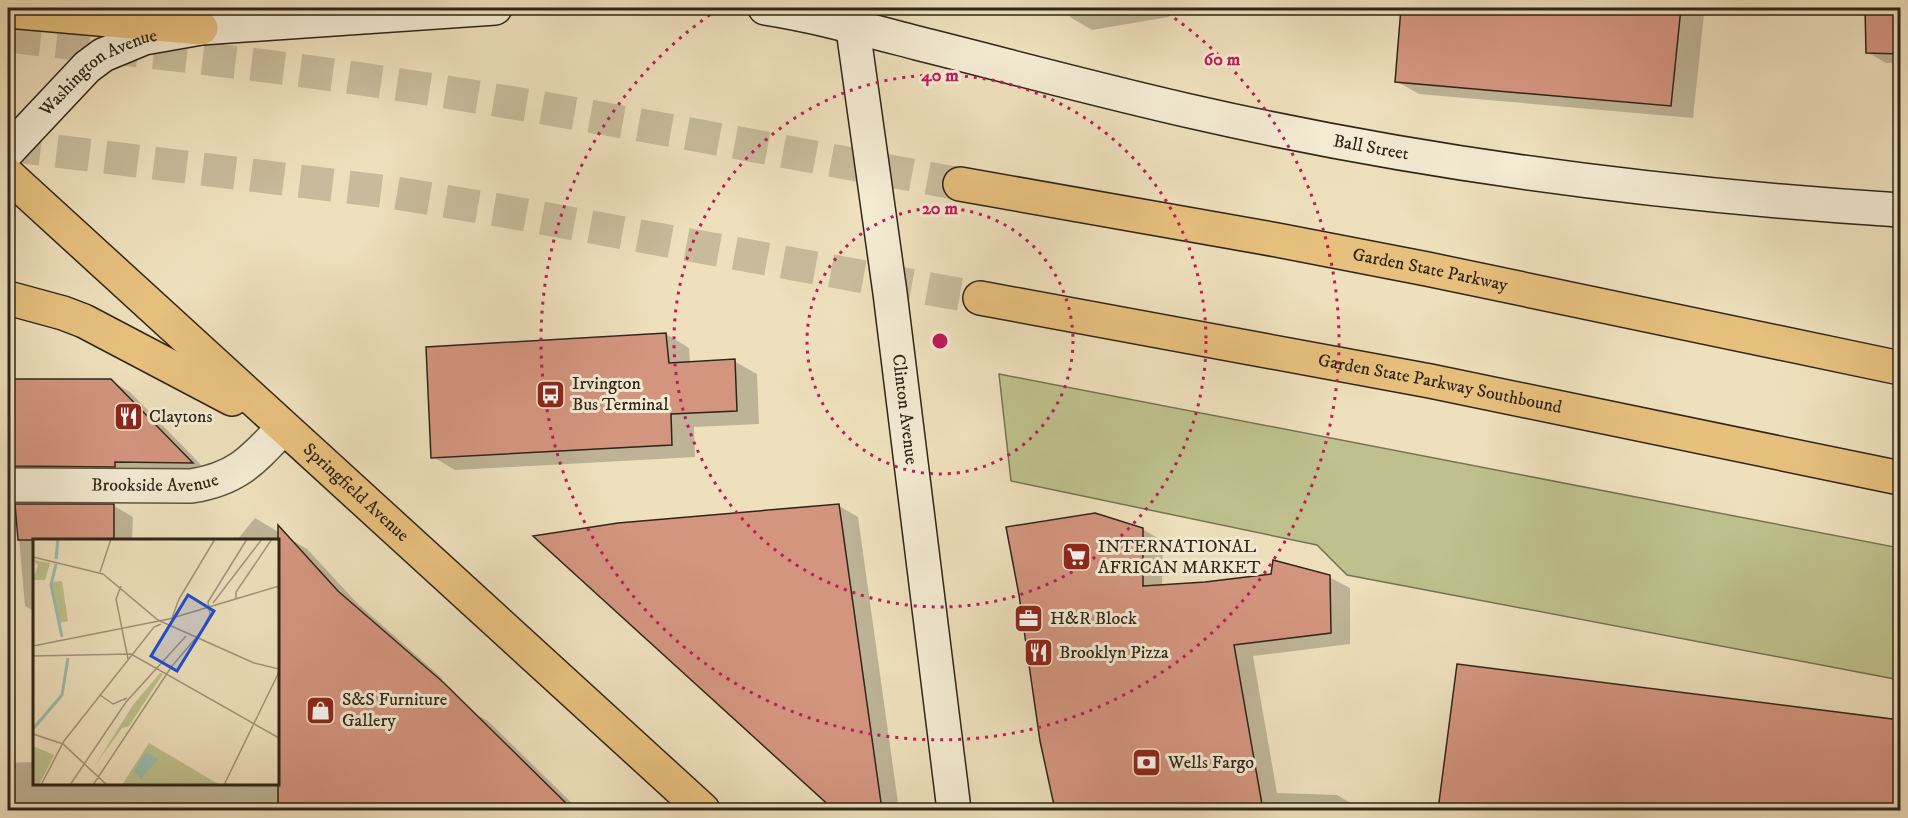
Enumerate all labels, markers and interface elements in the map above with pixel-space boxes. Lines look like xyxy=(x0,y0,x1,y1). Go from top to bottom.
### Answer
street label: Washington Avenue xyxy=(35,25,159,122)
text: 60 m xyxy=(1204,49,1241,71)
text: 40 m xyxy=(920,65,959,87)
street label: Ball Street xyxy=(1331,130,1411,165)
text: 20 m xyxy=(922,198,958,220)
street label: Garden State Parkway xyxy=(1351,244,1510,297)
centre of rings xyxy=(930,331,950,351)
street label: Garden State Parkway Southbound xyxy=(1316,350,1564,419)
street label: Clinton Avenue xyxy=(887,353,922,466)
place label: Irvington Bus Terminal xyxy=(572,373,669,416)
bus stop icon: Irvington Bus Terminal xyxy=(535,378,567,410)
restaurant icon: Claytons xyxy=(112,401,144,433)
place label: Claytons xyxy=(149,406,212,428)
street label: Springfield Avenue xyxy=(298,439,413,547)
street label: Brookside Avenue xyxy=(91,469,221,497)
place label: INTERNATIONAL AFRICAN MARKET xyxy=(1098,536,1261,579)
inset map xyxy=(33,539,279,785)
supermarket icon: INTERNATIONAL AFRICAN MARKET xyxy=(1061,541,1093,573)
office icon: H&R Block xyxy=(1013,603,1045,635)
place label: H&R Block xyxy=(1050,608,1137,630)
restaurant icon: Brooklyn Pizza xyxy=(1022,637,1054,669)
place label: Brooklyn Pizza xyxy=(1059,642,1169,664)
place label: S&S Furniture Gallery xyxy=(342,689,447,732)
shop icon: S&S Furniture Gallery xyxy=(305,694,337,726)
bank icon: Wells Fargo xyxy=(1131,747,1163,779)
place label: Wells Fargo xyxy=(1167,752,1254,774)

